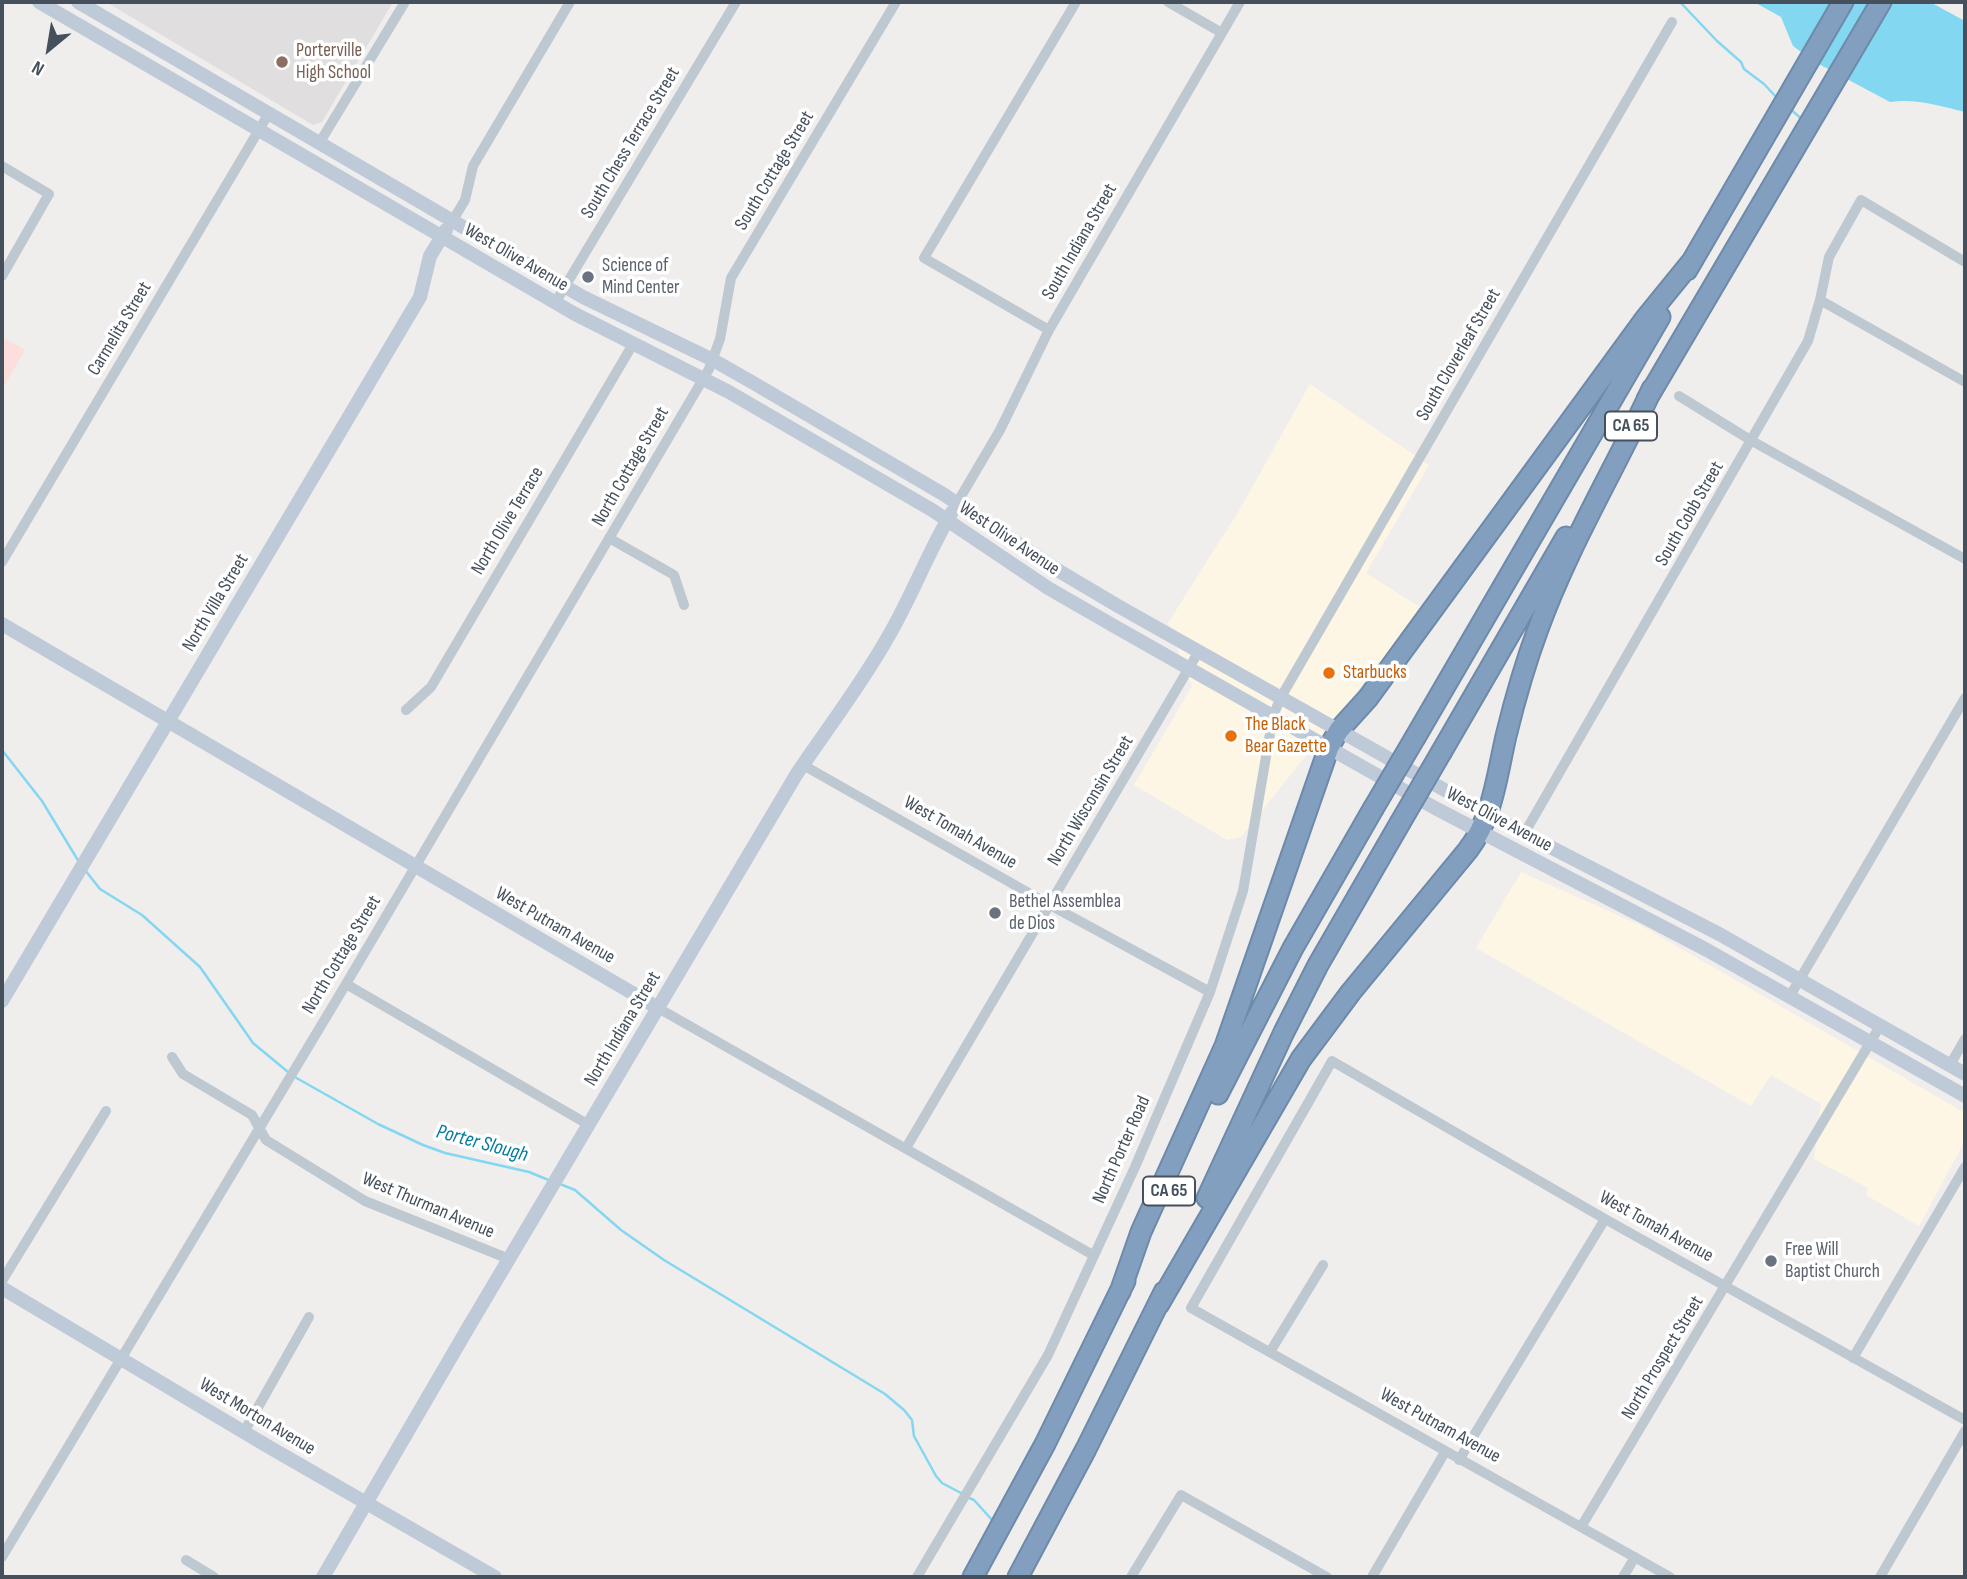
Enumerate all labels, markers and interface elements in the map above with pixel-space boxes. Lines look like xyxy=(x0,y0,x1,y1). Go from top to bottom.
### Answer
north arrow xyxy=(14,14,84,84)
place label: Porterville High School xyxy=(296,40,371,84)
marker: Porterville High School xyxy=(274,54,290,70)
text: N xyxy=(28,55,48,80)
street label: South Chess Terrace Street xyxy=(577,63,685,223)
street label: South Cottage Street xyxy=(730,107,820,235)
street label: South Indiana Street xyxy=(1038,180,1122,304)
street label: West Olive Avenue xyxy=(460,219,572,297)
place label: Science of Mind Center xyxy=(602,255,680,299)
marker: Science of Mind Center xyxy=(580,269,596,285)
street label: Carmelita Street xyxy=(83,278,157,380)
street label: South Cloverleaf Street xyxy=(1412,285,1506,425)
street label: North Cottage Street xyxy=(588,403,674,531)
road number: CA 65 xyxy=(1605,412,1657,440)
street label: South Cobb Street xyxy=(1651,458,1729,570)
street label: North Olive Terrace xyxy=(467,463,549,579)
street label: West Olive Avenue xyxy=(954,497,1064,581)
street label: North Villa Street xyxy=(178,550,254,656)
place label: Starbucks xyxy=(1343,662,1407,684)
marker: Starbucks xyxy=(1321,665,1337,681)
place label: The Black Bear Gazette xyxy=(1245,714,1327,758)
marker: The Black Bear Gazette xyxy=(1223,728,1239,744)
street label: North Wisconsin Street xyxy=(1043,732,1139,870)
street label: West Olive Avenue xyxy=(1442,783,1556,857)
street label: West Tomah Avenue xyxy=(899,791,1021,875)
street label: West Putnam Avenue xyxy=(491,883,619,969)
place label: Bethel Assemblea de Dios xyxy=(1009,891,1121,935)
street label: North Cottage Street xyxy=(298,892,386,1018)
marker: Bethel Assemblea de Dios xyxy=(987,905,1003,921)
street label: North Indiana Street xyxy=(580,968,666,1090)
street label: North Porter Road xyxy=(1088,1093,1156,1207)
water label: Porter Slough xyxy=(433,1120,531,1168)
street label: West Thurman Avenue xyxy=(358,1168,498,1244)
road number: CA 65 xyxy=(1143,1176,1195,1206)
street label: West Tomah Avenue xyxy=(1595,1186,1717,1268)
place label: Free Will Baptist Church xyxy=(1785,1239,1880,1283)
marker: Free Will Baptist Church xyxy=(1763,1253,1779,1269)
street label: North Prospect Street xyxy=(1617,1292,1709,1424)
street label: West Morton Avenue xyxy=(195,1373,319,1461)
street label: West Putnam Avenue xyxy=(1376,1383,1504,1469)

